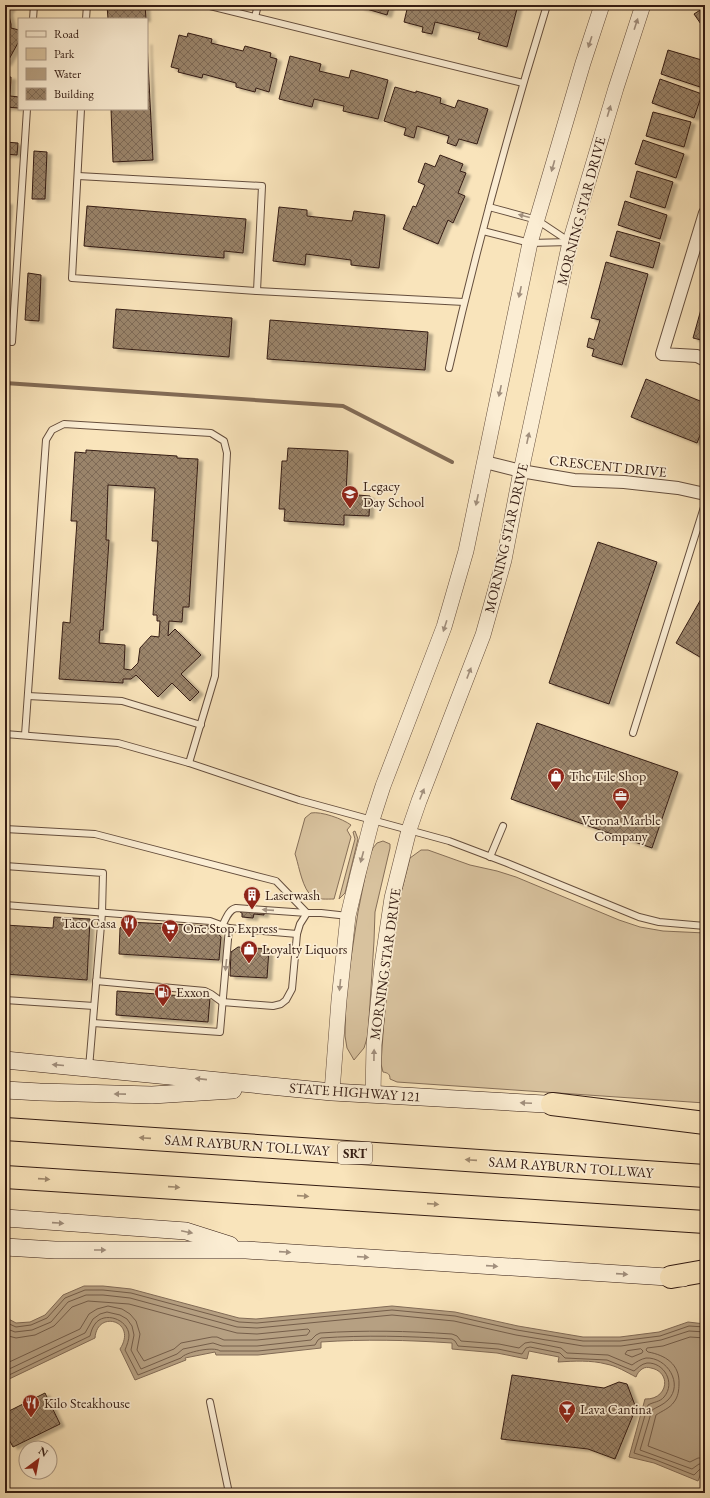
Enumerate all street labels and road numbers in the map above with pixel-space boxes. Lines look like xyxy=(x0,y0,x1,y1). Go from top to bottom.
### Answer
street label: MORNING STAR DRIVE xyxy=(553,135,610,287)
street label: CRESCENT DRIVE xyxy=(548,451,668,481)
street label: MORNING STAR DRIVE xyxy=(480,461,532,615)
street label: MORNING STAR DRIVE xyxy=(365,887,405,1041)
street label: STATE HIGHWAY 121 xyxy=(289,1078,421,1106)
street label: SAM RAYBURN TOLLWAY xyxy=(164,1130,331,1160)
road number: SRT xyxy=(338,1142,372,1164)
street label: SAM RAYBURN TOLLWAY xyxy=(488,1152,655,1182)

